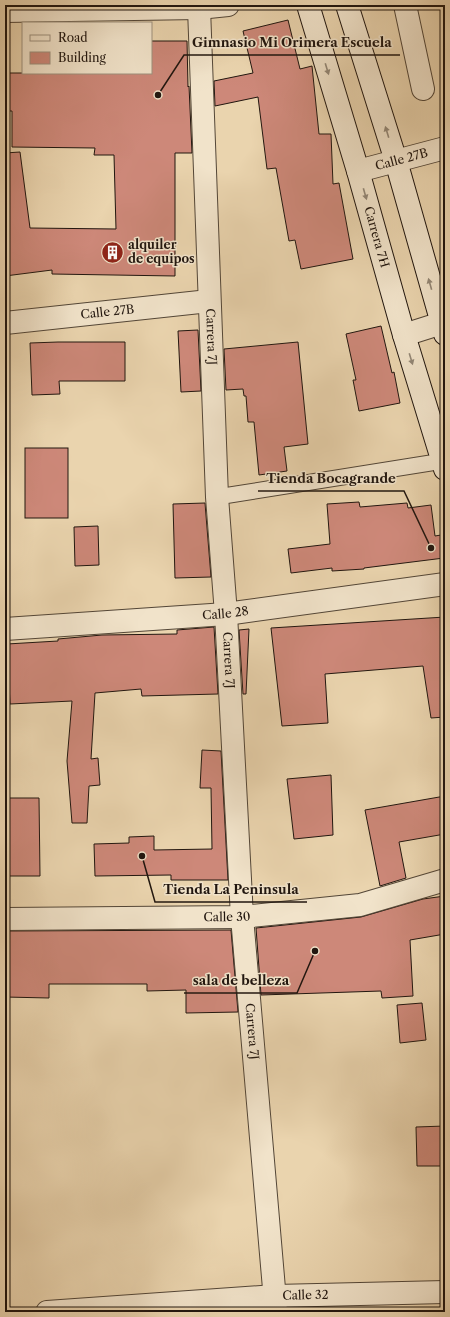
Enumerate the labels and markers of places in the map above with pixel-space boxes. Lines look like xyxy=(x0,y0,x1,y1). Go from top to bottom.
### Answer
callout: Gimnasio Mi Orimera Escuela xyxy=(184,30,400,55)
place label: alquiler de equipos xyxy=(128,237,195,266)
building icon: alquiler de equipos xyxy=(100,239,126,265)
callout: Tienda Bocagrande xyxy=(258,466,404,491)
callout: Tienda La Peninsula xyxy=(155,877,307,902)
callout: sala de belleza xyxy=(184,968,297,993)

